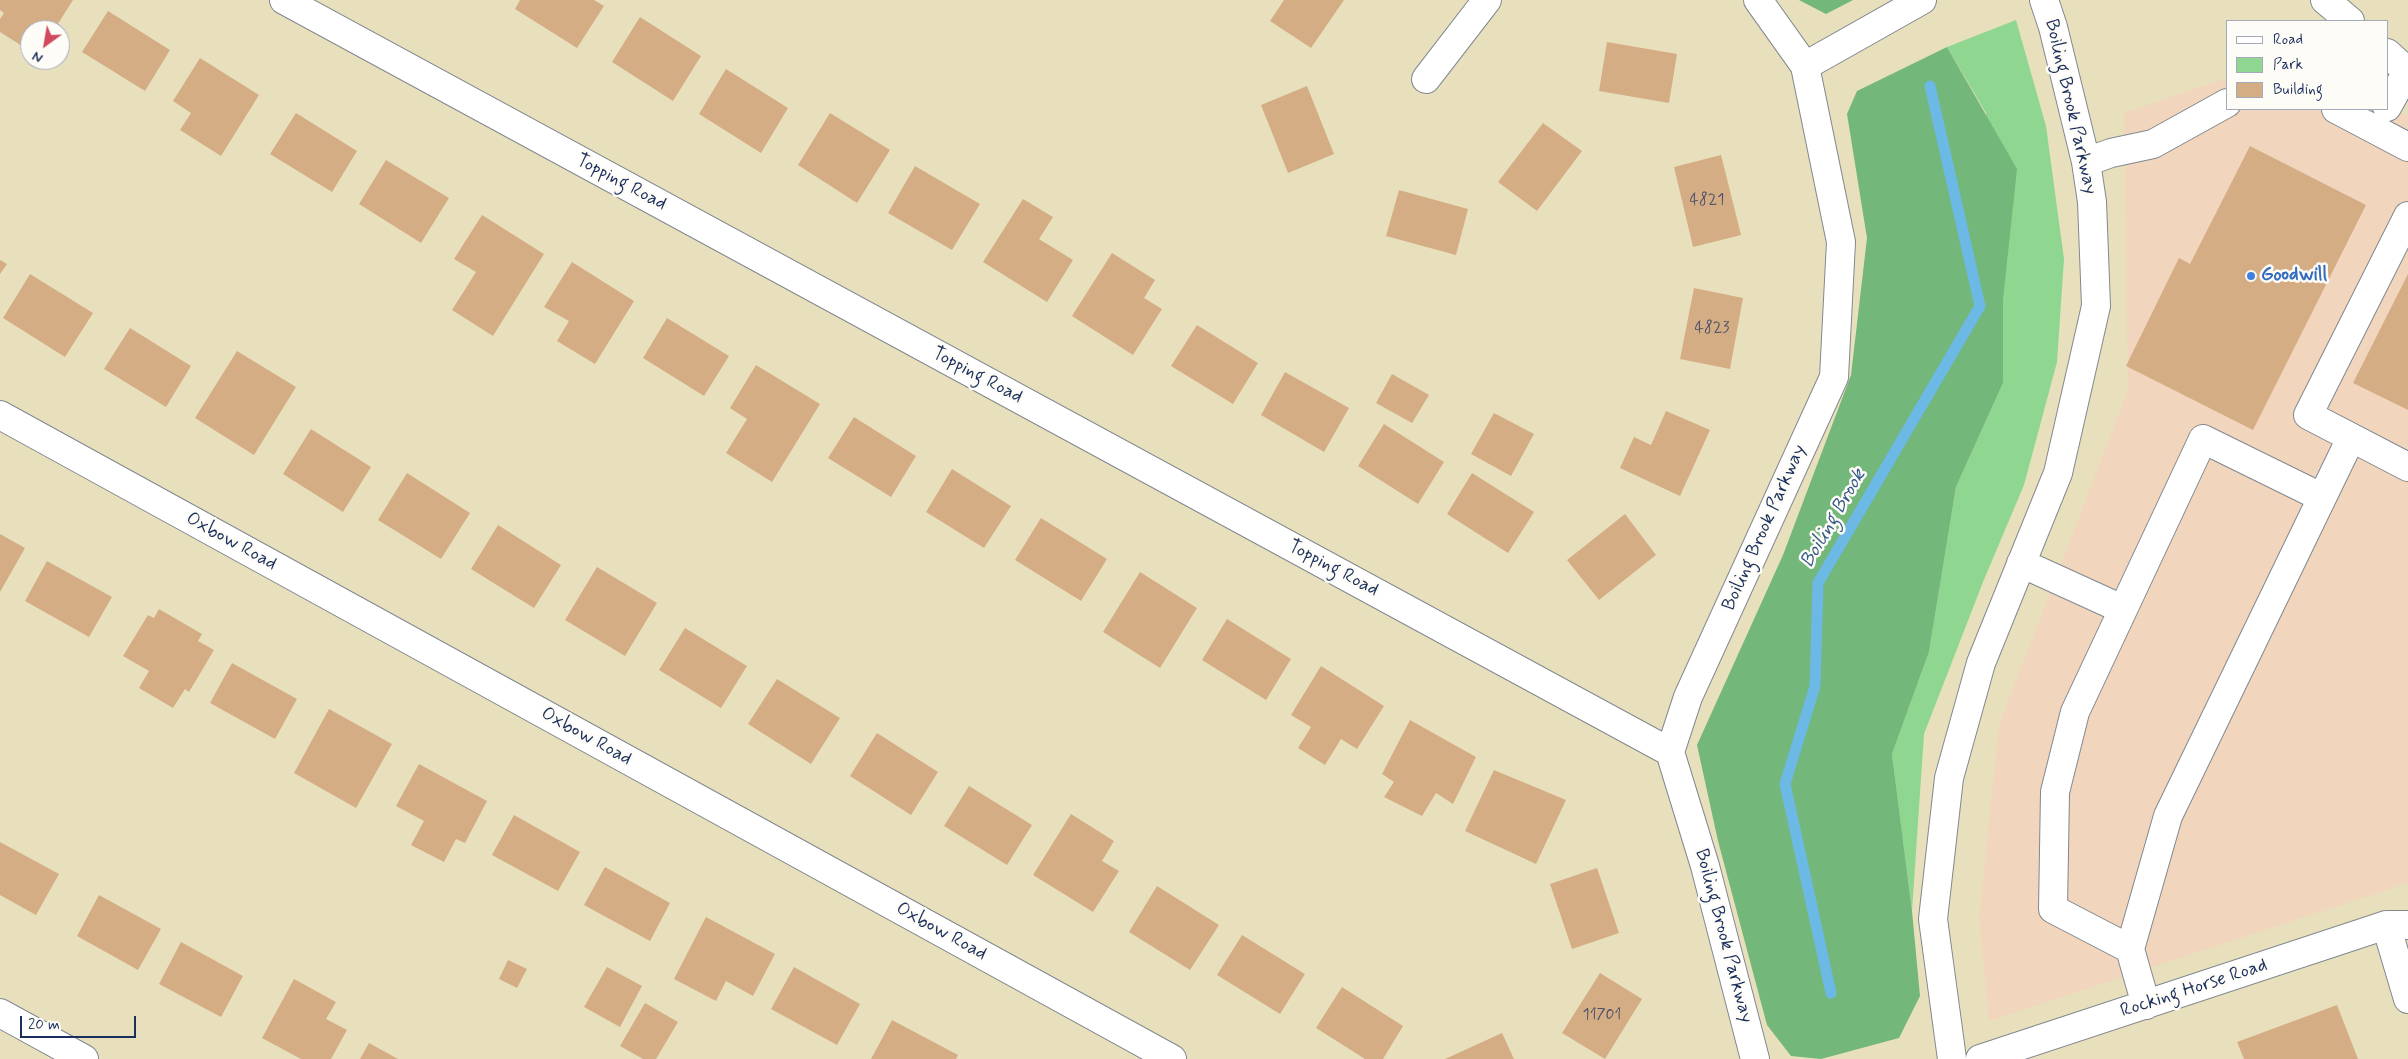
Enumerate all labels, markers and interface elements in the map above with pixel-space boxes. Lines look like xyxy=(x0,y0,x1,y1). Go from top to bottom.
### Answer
street label: Boiling Brook Parkway xyxy=(2039,17,2101,197)
north arrow xyxy=(20,20,70,70)
legend xyxy=(2226,20,2388,110)
text: Road xyxy=(2273,30,2303,50)
text: N xyxy=(29,47,46,67)
text: Park xyxy=(2273,55,2303,75)
text: Building xyxy=(2273,80,2323,100)
street label: Topping Road xyxy=(572,150,670,216)
house number: 4821 xyxy=(1690,191,1724,211)
place label: Goodwill xyxy=(2261,265,2327,287)
marker: Goodwill xyxy=(2245,270,2257,282)
house number: 4823 xyxy=(1695,319,1729,339)
street label: Topping Road xyxy=(928,343,1026,409)
street label: Boiling Brook Parkway xyxy=(1718,442,1812,614)
water label: Boiling Brook xyxy=(1796,466,1872,572)
street label: Oxbow Road xyxy=(182,508,280,576)
street label: Topping Road xyxy=(1284,536,1382,602)
street label: Oxbow Road xyxy=(537,703,635,771)
street label: Boiling Brook Parkway xyxy=(1689,846,1757,1026)
street label: Oxbow Road xyxy=(892,898,990,966)
street label: Rocking Horse Road xyxy=(2118,955,2270,1023)
scale bar xyxy=(22,1006,139,1038)
house number: 11701 xyxy=(1583,1006,1621,1026)
text: 20 m xyxy=(28,1015,60,1035)

